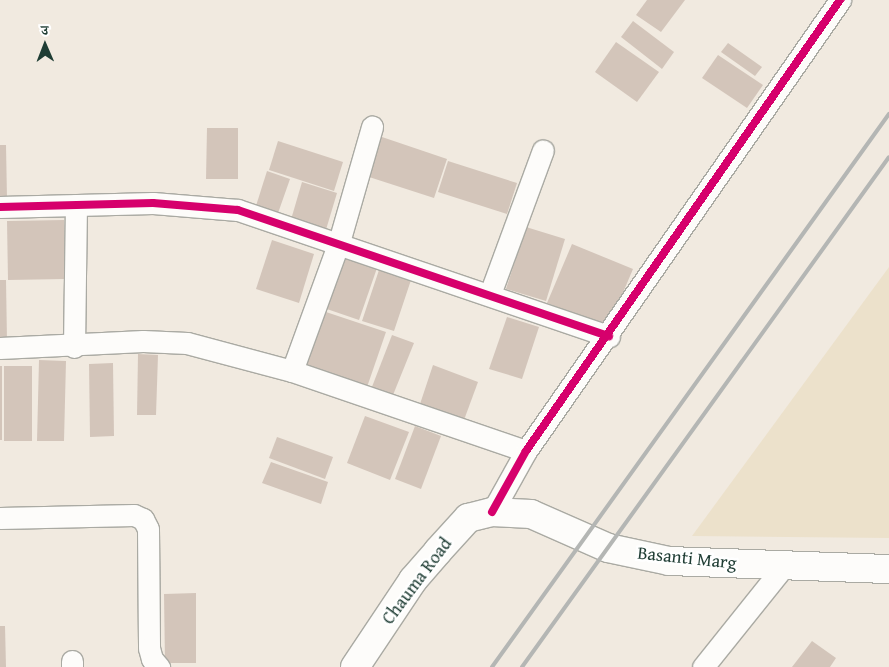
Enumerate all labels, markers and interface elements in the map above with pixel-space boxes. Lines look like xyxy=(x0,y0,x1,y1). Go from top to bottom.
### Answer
north arrow xyxy=(20,20,70,70)
text: उ xyxy=(41,20,48,40)
street label: Chauma Road xyxy=(377,533,457,629)
street label: Basanti Marg xyxy=(636,542,738,574)

